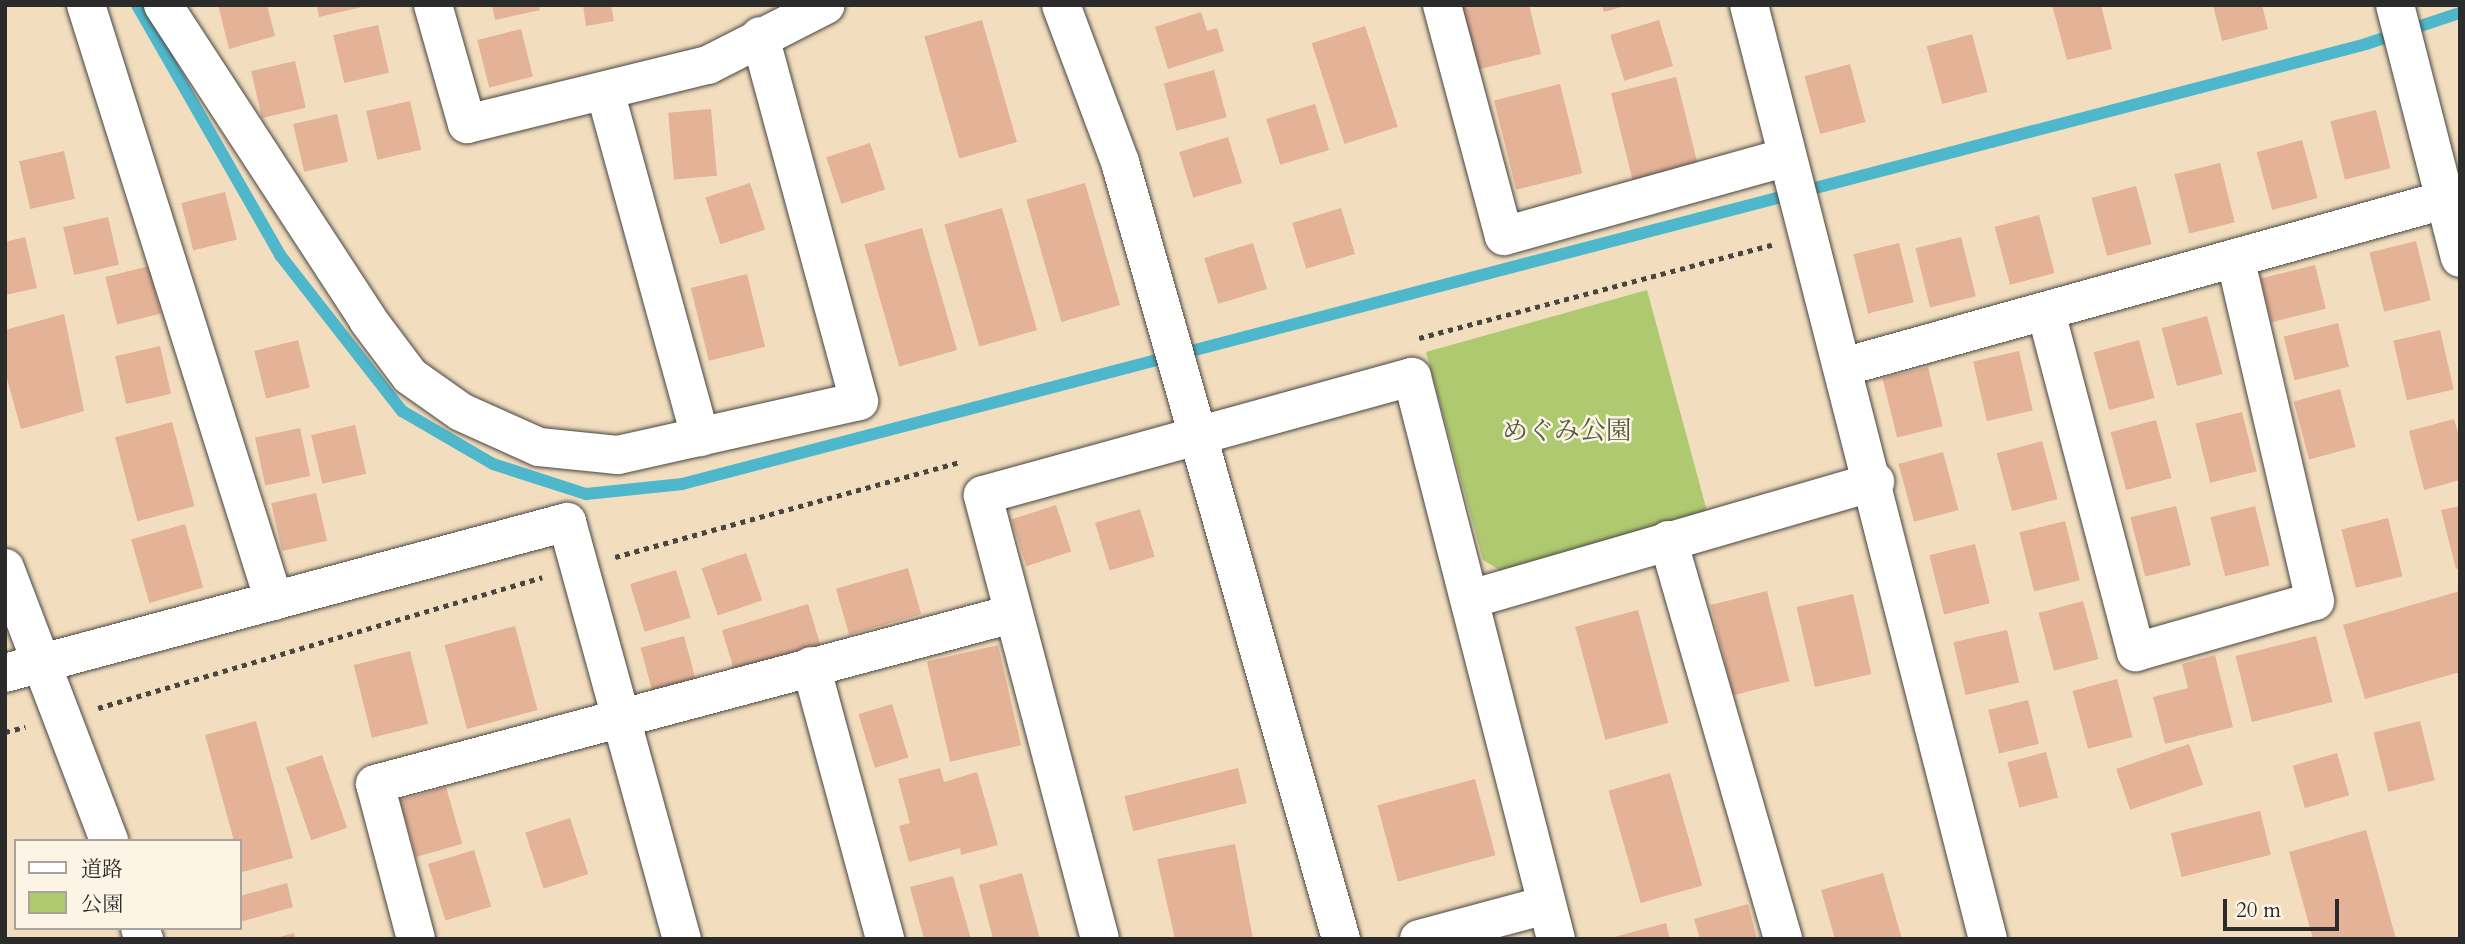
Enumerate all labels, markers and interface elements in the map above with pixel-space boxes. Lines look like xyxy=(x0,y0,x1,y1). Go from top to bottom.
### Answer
park label: めぐみ公園 xyxy=(1502,415,1632,447)
legend xyxy=(14,839,242,930)
text: 道路 xyxy=(81,855,123,884)
scale bar xyxy=(2227,884,2342,928)
text: 公園 xyxy=(81,890,123,919)
text: 20 m xyxy=(2236,896,2281,925)

